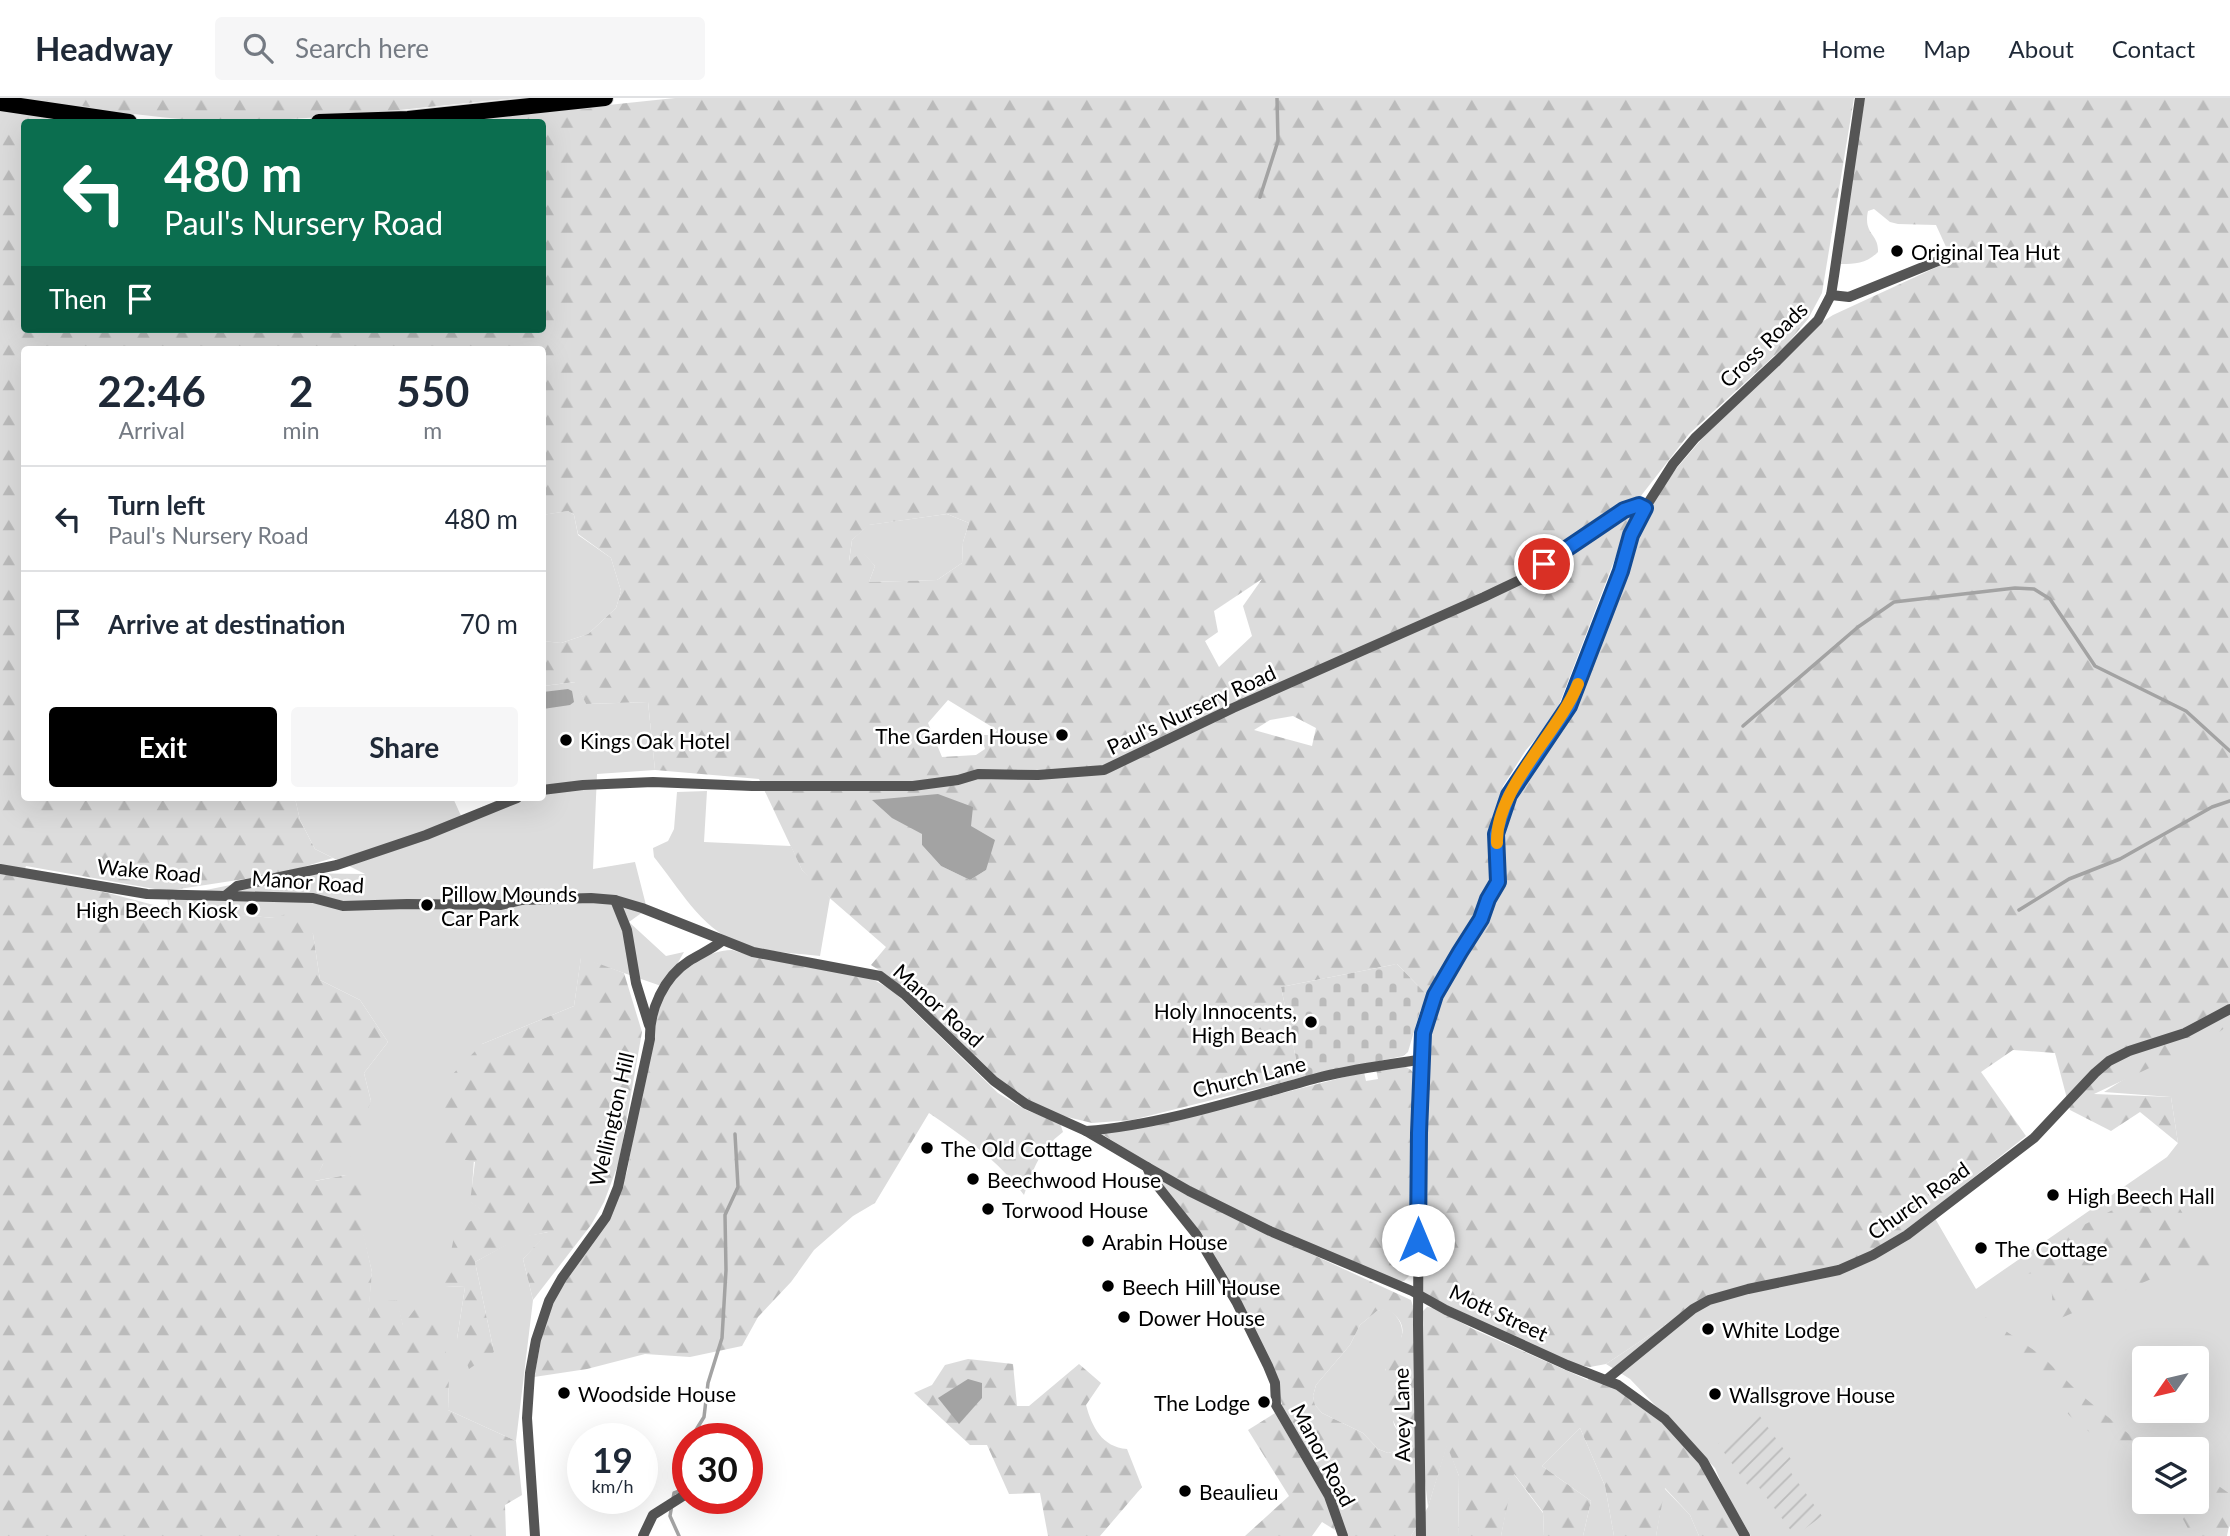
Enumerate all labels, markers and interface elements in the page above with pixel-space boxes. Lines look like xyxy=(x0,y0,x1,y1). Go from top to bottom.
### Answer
search box xyxy=(215,17,705,80)
text: Headway xyxy=(35,28,173,68)
icon: search xyxy=(239,29,277,67)
text: Search here xyxy=(295,32,429,64)
text: Home xyxy=(1821,34,1885,63)
text: Map xyxy=(1923,34,1971,63)
text: About xyxy=(2009,34,2074,63)
text: Contact xyxy=(2112,34,2195,63)
text: 480 m xyxy=(164,144,302,202)
icon: left xyxy=(49,147,140,238)
text: Paul's Nursery Road xyxy=(164,203,443,242)
place label: Original Tea Hut xyxy=(1911,239,2060,264)
marker: Original Tea Hut xyxy=(1889,243,1905,259)
icon: arrive xyxy=(121,280,159,318)
text: Then xyxy=(49,283,107,315)
street label: Cross Roads xyxy=(1714,296,1812,392)
text: 22:46 xyxy=(98,366,206,416)
text: 2 xyxy=(289,366,313,416)
text: 550 xyxy=(396,366,469,416)
text: Arrival xyxy=(119,416,185,444)
text: min xyxy=(282,416,320,444)
text: m xyxy=(423,416,442,444)
text: Turn left xyxy=(108,489,205,521)
icon: left xyxy=(49,500,87,538)
text: 480 m xyxy=(445,503,518,535)
text: Paul's Nursery Road xyxy=(108,521,309,549)
pin xyxy=(1514,534,1574,594)
icon: arrive xyxy=(1525,545,1563,583)
icon: arrive xyxy=(49,605,87,643)
text: Arrive at destination xyxy=(108,608,345,640)
text: 70 m xyxy=(460,608,518,640)
street label: Paul's Nursery Road xyxy=(1103,659,1279,759)
button: Exit xyxy=(49,707,277,787)
button: Share xyxy=(291,707,518,787)
place label: The Garden House xyxy=(875,723,1048,748)
marker: The Garden House xyxy=(1054,727,1070,743)
place label: Kings Oak Hotel xyxy=(580,728,730,753)
marker: Kings Oak Hotel xyxy=(558,732,574,748)
street label: Wake Road xyxy=(96,853,202,887)
street label: Manor Road xyxy=(251,865,365,897)
place label: Pillow Mounds Car Park xyxy=(441,881,577,930)
place label: High Beech Kiosk xyxy=(76,897,238,922)
marker: Pillow Mounds Car Park xyxy=(419,897,435,913)
marker: High Beech Kiosk xyxy=(244,901,260,917)
street label: Manor Road xyxy=(889,958,989,1052)
place label: Holy Innocents, High Beach xyxy=(1154,998,1297,1047)
marker: Holy Innocents, High Beach xyxy=(1303,1014,1319,1030)
street label: Wellington Hill xyxy=(583,1050,639,1188)
street label: Church Lane xyxy=(1190,1050,1308,1102)
place label: The Old Cottage xyxy=(941,1136,1092,1161)
marker: The Old Cottage xyxy=(919,1140,935,1156)
street label: Church Road xyxy=(1862,1156,1974,1244)
place label: Beechwood House xyxy=(987,1167,1161,1192)
marker: Beechwood House xyxy=(965,1171,981,1187)
place label: High Beech Hall xyxy=(2067,1183,2215,1208)
marker: High Beech Hall xyxy=(2045,1187,2061,1203)
place label: Torwood House xyxy=(1002,1197,1148,1222)
marker: Torwood House xyxy=(980,1201,996,1217)
position arrow xyxy=(1381,1203,1455,1277)
place label: Arabin House xyxy=(1102,1229,1228,1254)
marker: Arabin House xyxy=(1080,1233,1096,1249)
place label: The Cottage xyxy=(1995,1236,2108,1261)
marker: The Cottage xyxy=(1973,1240,1989,1256)
place label: Beech Hill House xyxy=(1122,1274,1280,1299)
marker: Beech Hill House xyxy=(1100,1278,1116,1294)
street label: Mott Street xyxy=(1446,1278,1553,1346)
place label: Dower House xyxy=(1138,1305,1265,1330)
marker: Dower House xyxy=(1116,1309,1132,1325)
place label: White Lodge xyxy=(1722,1317,1840,1342)
marker: White Lodge xyxy=(1700,1321,1716,1337)
north arrow xyxy=(2132,1346,2208,1423)
map controls xyxy=(2132,1346,2209,1514)
street label: Avey Lane xyxy=(1388,1368,1414,1462)
place label: Woodside House xyxy=(578,1381,736,1406)
place label: Wallsgrove House xyxy=(1729,1382,1895,1407)
marker: Woodside House xyxy=(556,1385,572,1401)
marker: Wallsgrove House xyxy=(1707,1386,1723,1402)
place label: The Lodge xyxy=(1154,1390,1250,1415)
marker: The Lodge xyxy=(1256,1394,1272,1410)
street label: Manor Road xyxy=(1287,1400,1361,1510)
speed limit sign: 30 xyxy=(672,1423,763,1514)
button: layers xyxy=(2132,1437,2209,1514)
text: 19 xyxy=(592,1438,633,1480)
text: km/h xyxy=(591,1475,634,1497)
place label: Beaulieu xyxy=(1199,1479,1278,1504)
marker: Beaulieu xyxy=(1177,1483,1193,1499)

